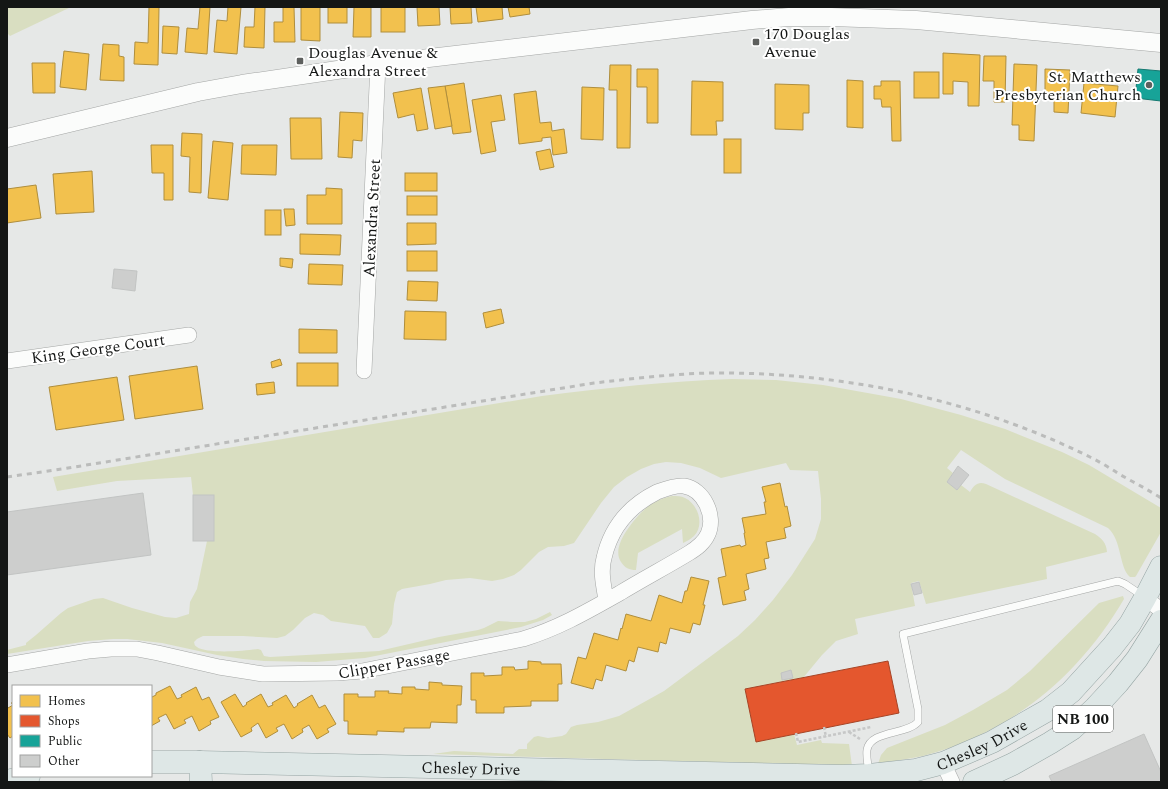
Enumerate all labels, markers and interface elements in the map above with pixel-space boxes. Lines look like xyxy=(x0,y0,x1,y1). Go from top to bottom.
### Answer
place label: 170 Douglas Avenue xyxy=(764,22,850,64)
marker: 170 Douglas Avenue xyxy=(751,37,761,47)
place label: Douglas Avenue & Alexandra Street xyxy=(308,41,439,83)
marker: Douglas Avenue & Alexandra Street xyxy=(295,56,305,66)
place label: St. Matthews Presbyterian Church xyxy=(994,65,1141,107)
marker: St. Matthews Presbyterian Church xyxy=(1144,80,1154,90)
street label: Alexandra Street xyxy=(357,158,387,278)
street label: King George Court xyxy=(30,328,167,370)
street label: Clipper Passage xyxy=(336,642,452,686)
legend xyxy=(12,685,152,777)
text: Homes xyxy=(48,692,86,711)
road number: NB 100 xyxy=(1053,706,1113,732)
text: Shops xyxy=(48,712,80,731)
street label: Chesley Drive xyxy=(934,713,1032,777)
text: Public xyxy=(48,732,82,751)
text: Other xyxy=(48,752,80,771)
street label: Chesley Drive xyxy=(421,756,521,782)

